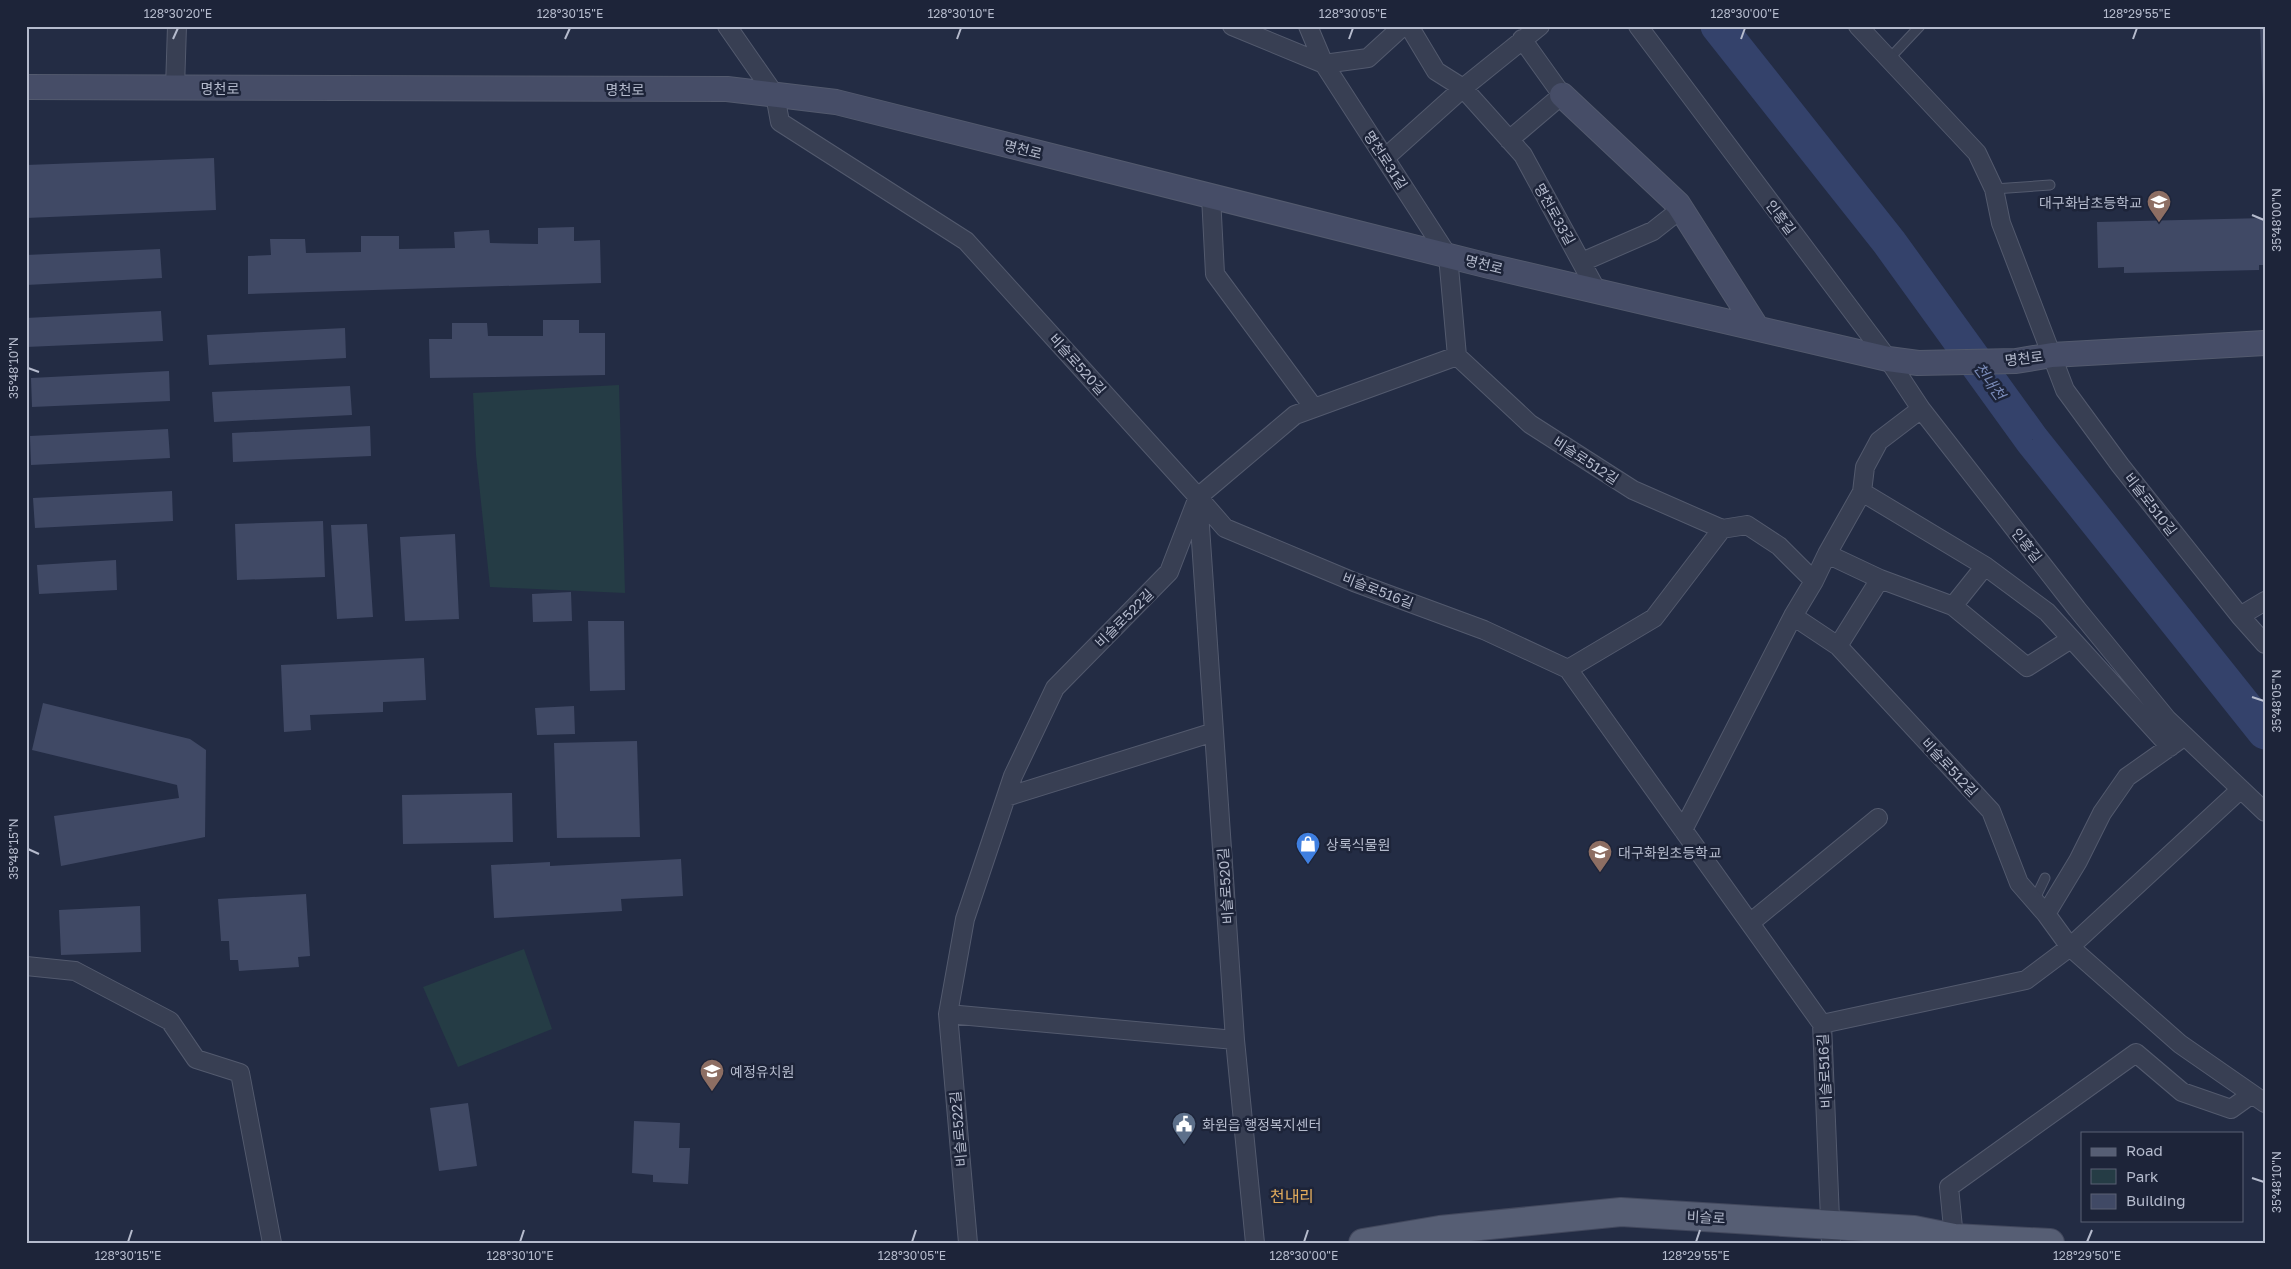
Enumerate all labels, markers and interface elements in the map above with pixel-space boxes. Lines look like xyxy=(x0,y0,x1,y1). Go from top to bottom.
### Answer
text: 128°30'20"E xyxy=(144,6,212,21)
text: 128°30'15"E xyxy=(537,6,603,21)
text: 128°30'10"E xyxy=(927,6,995,21)
text: 128°30'05"E xyxy=(1319,6,1387,21)
text: 128°30'00"E xyxy=(1711,6,1779,21)
text: 128°29'55"E xyxy=(2103,6,2171,21)
street label: 명천로 xyxy=(201,80,239,97)
street label: 명천로 xyxy=(606,81,644,98)
street label: 명천로31길 xyxy=(1361,127,1411,193)
street label: 명천로 xyxy=(1002,136,1044,162)
street label: 명천로33길 xyxy=(1531,180,1579,248)
text: 35°48'00"N xyxy=(2269,188,2284,252)
school or university icon: 대구화남초등학교 xyxy=(2146,189,2172,223)
place label: 대구화남초등학교 xyxy=(2039,194,2142,211)
street label: 인흥길 xyxy=(1763,196,1799,238)
street label: 명천로 xyxy=(1463,251,1505,277)
street label: 비슬로520길 xyxy=(1046,330,1110,398)
text: 35°48'10"N xyxy=(6,337,21,399)
street label: 명천로 xyxy=(2004,347,2044,369)
water label: 천내천 xyxy=(1971,359,2011,405)
street label: 비슬로512길 xyxy=(1550,433,1622,487)
street label: 비슬로510길 xyxy=(2121,469,2181,539)
street label: 인흥길 xyxy=(2008,525,2046,565)
street label: 비슬로516길 xyxy=(1340,569,1416,611)
street label: 비슬로522길 xyxy=(1091,585,1157,651)
text: 35°48'05"N xyxy=(2269,669,2284,733)
street label: 비슬로512길 xyxy=(1918,734,1982,800)
text: 35°48'15"N xyxy=(6,818,21,880)
shop icon: 상록식물원 xyxy=(1295,831,1321,865)
place label: 상록식물원 xyxy=(1326,836,1390,853)
school or university icon: 대구화원초등학교 xyxy=(1587,839,1613,873)
place label: 대구화원초등학교 xyxy=(1618,844,1721,861)
street label: 비슬로520길 xyxy=(1214,847,1236,925)
street label: 비슬로516길 xyxy=(1814,1033,1834,1109)
school or university icon: 예정유치원 xyxy=(699,1058,725,1092)
place label: 예정유치원 xyxy=(730,1063,794,1080)
street label: 비슬로522길 xyxy=(946,1090,970,1168)
public building icon: 화원읍 행정복지센터 xyxy=(1171,1111,1197,1145)
place label: 화원읍 행정복지센터 xyxy=(1202,1116,1321,1133)
legend xyxy=(2081,1132,2244,1222)
text: Road xyxy=(2126,1141,2163,1159)
text: 35°48'10"N xyxy=(2269,1151,2284,1213)
text: Park xyxy=(2126,1167,2159,1185)
district label: 천내리 xyxy=(1270,1186,1314,1206)
text: Building xyxy=(2126,1191,2186,1209)
street label: 비슬로 xyxy=(1686,1208,1726,1227)
text: 128°30'15"E xyxy=(95,1248,161,1263)
text: 128°30'10"E xyxy=(486,1248,554,1263)
text: 128°30'05"E xyxy=(878,1248,946,1263)
text: 128°30'00"E xyxy=(1270,1248,1338,1263)
text: 128°29'55"E xyxy=(1662,1248,1730,1263)
text: 128°29'50"E xyxy=(2053,1248,2121,1263)

